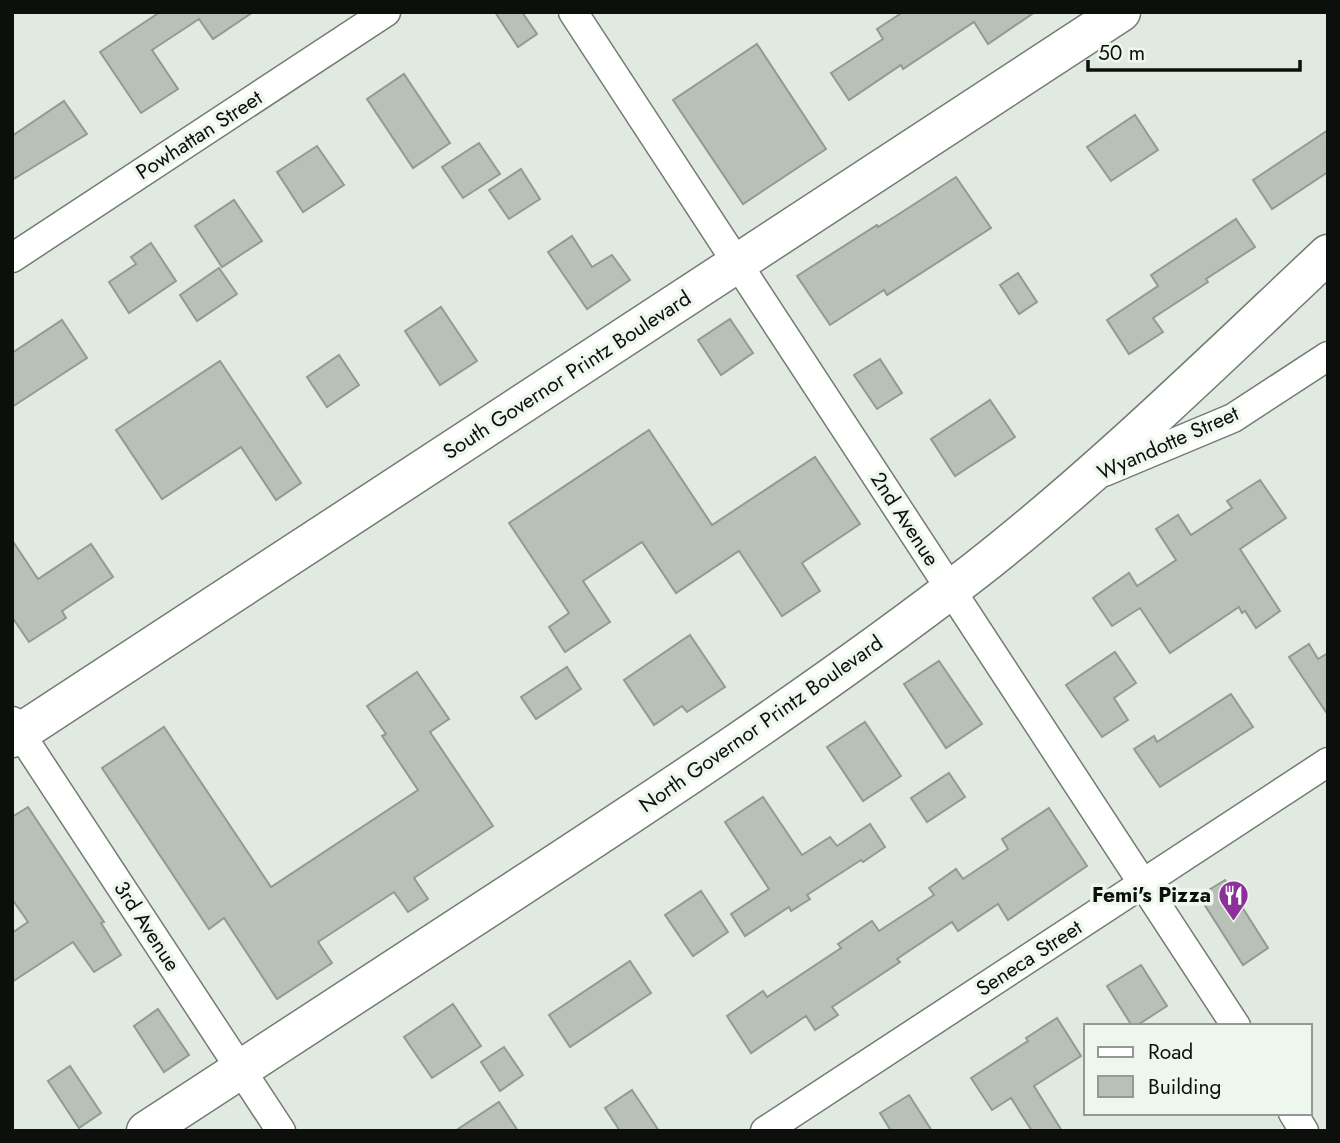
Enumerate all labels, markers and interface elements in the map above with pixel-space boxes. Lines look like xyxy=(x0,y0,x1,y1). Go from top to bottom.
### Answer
scale bar xyxy=(1088,28,1300,72)
text: 50 m xyxy=(1098,38,1145,68)
street label: Powhattan Street xyxy=(130,83,268,187)
street label: South Governor Printz Boulevard xyxy=(437,283,697,467)
street label: Wyandotte Street xyxy=(1093,398,1243,488)
street label: 2nd Avenue xyxy=(863,466,947,572)
street label: North Governor Printz Boulevard xyxy=(633,628,889,820)
street label: 3rd Avenue xyxy=(107,875,188,977)
restaurant icon: Femi's Pizza xyxy=(1217,878,1251,922)
place label: Femi's Pizza xyxy=(1092,880,1211,910)
street label: Seneca Street xyxy=(970,913,1088,1003)
legend xyxy=(1084,1024,1312,1115)
text: Road xyxy=(1148,1037,1193,1067)
text: Building xyxy=(1148,1072,1221,1102)

